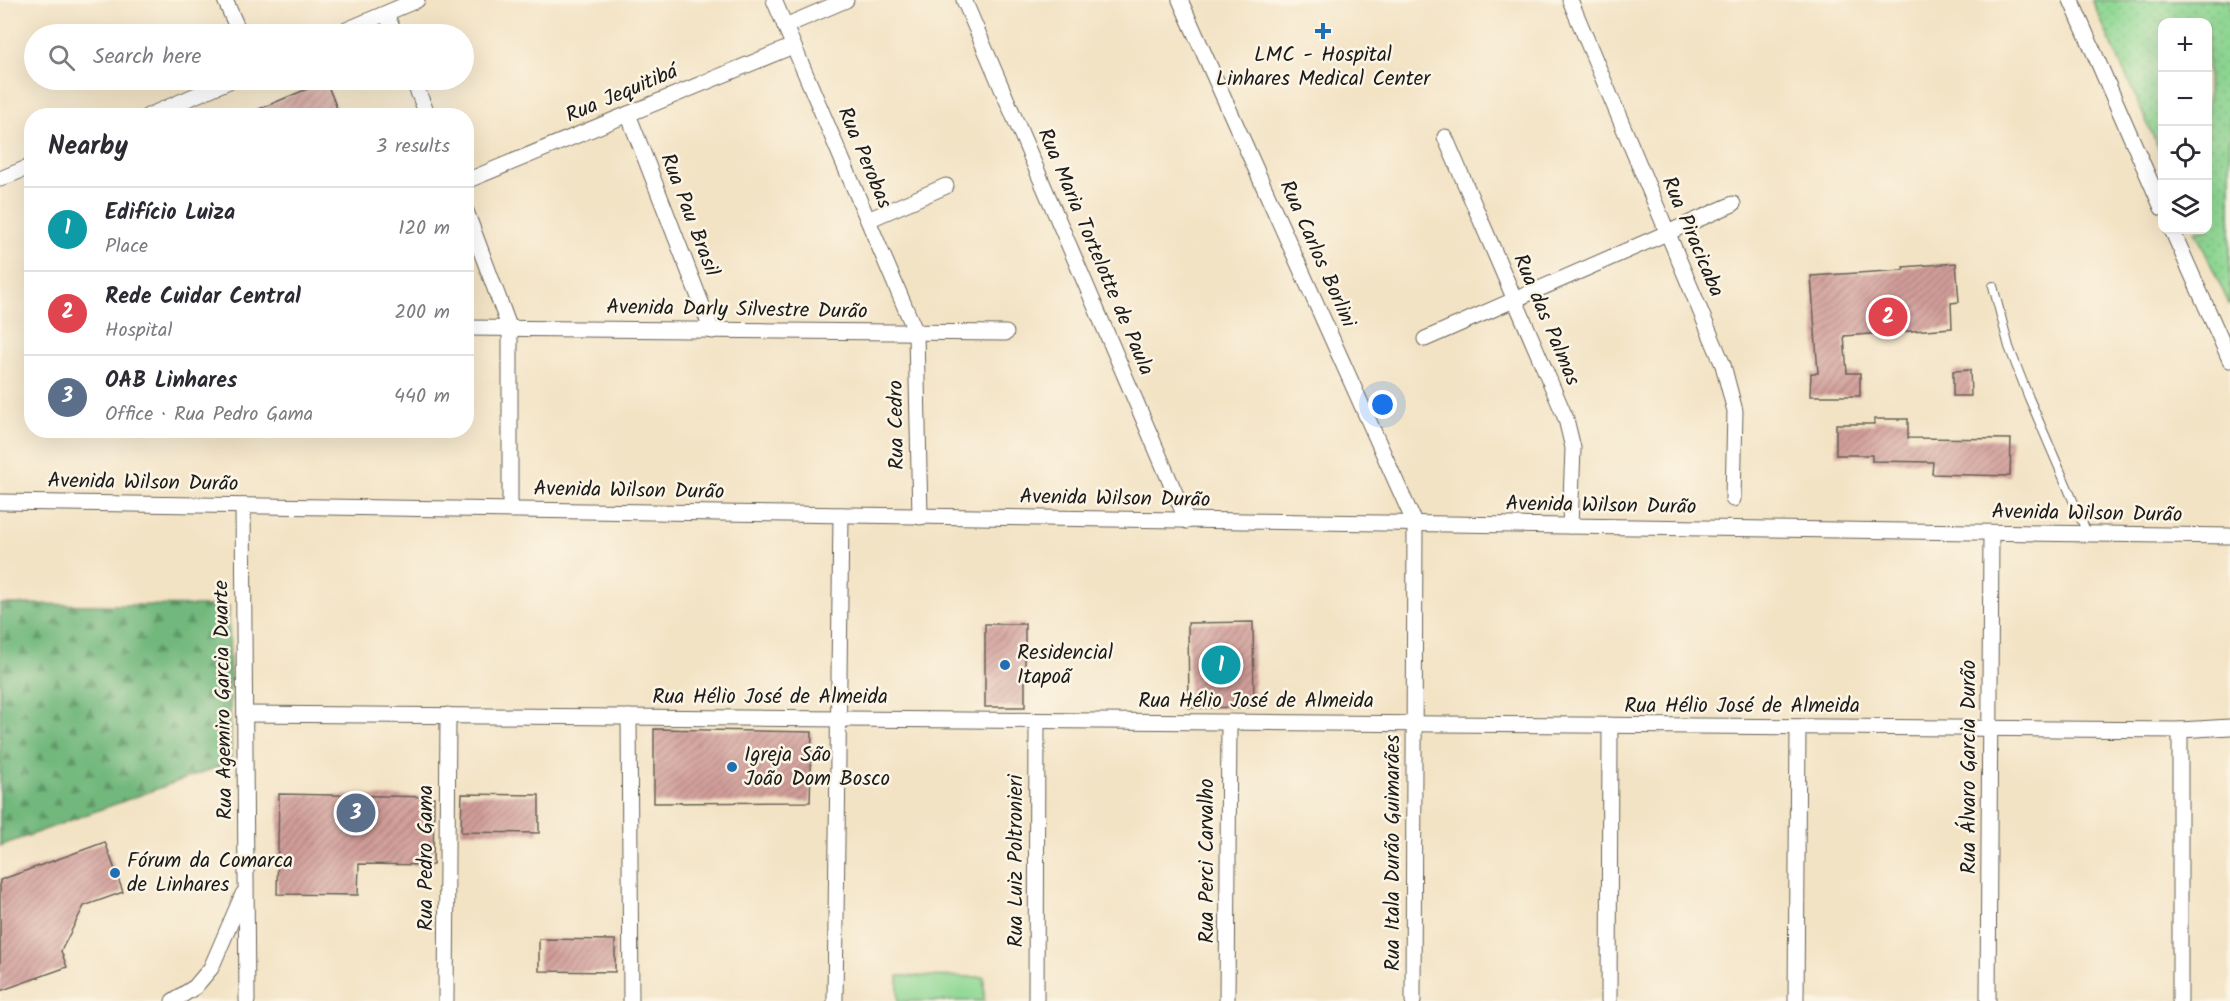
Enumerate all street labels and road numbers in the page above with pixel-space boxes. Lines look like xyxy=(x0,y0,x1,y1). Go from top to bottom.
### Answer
street label: Rua Jequitibá xyxy=(561,55,685,132)
street label: Rua Perobas xyxy=(828,102,900,214)
street label: Rua Maria Tortelotte de Paula xyxy=(1028,123,1162,381)
street label: Rua Pau Brasil xyxy=(650,149,728,281)
street label: Rua Piracicaba xyxy=(1652,172,1732,302)
street label: Rua Carlos Borlini xyxy=(1270,175,1365,334)
street label: Rua das Palmas xyxy=(1503,249,1589,391)
street label: Avenida Darly Silvestre Durão xyxy=(606,291,868,329)
street label: Rua Cedro xyxy=(880,380,914,470)
street label: Avenida Wilson Durão xyxy=(47,465,239,501)
street label: Avenida Wilson Durão xyxy=(533,473,725,509)
street label: Avenida Wilson Durão xyxy=(1019,481,1211,517)
street label: Avenida Wilson Durão xyxy=(1505,488,1697,524)
street label: Avenida Wilson Durão xyxy=(1991,496,2183,532)
street label: Rua Agemiro Garcia Duarte xyxy=(205,579,243,820)
street label: Rua Álvaro Garcia Durão xyxy=(1953,660,1986,874)
street label: Rua Hélio José de Almeida xyxy=(652,681,888,714)
street label: Rua Hélio José de Almeida xyxy=(1138,685,1374,718)
street label: Rua Hélio José de Almeida xyxy=(1624,690,1860,723)
street label: Rua Itala Durão Guimarães xyxy=(1377,735,1410,971)
street label: Rua Luiz Poltronieri xyxy=(1000,773,1033,948)
street label: Rua Perci Carvalho xyxy=(1191,778,1224,944)
street label: Rua Pedro Gama xyxy=(410,785,443,931)

